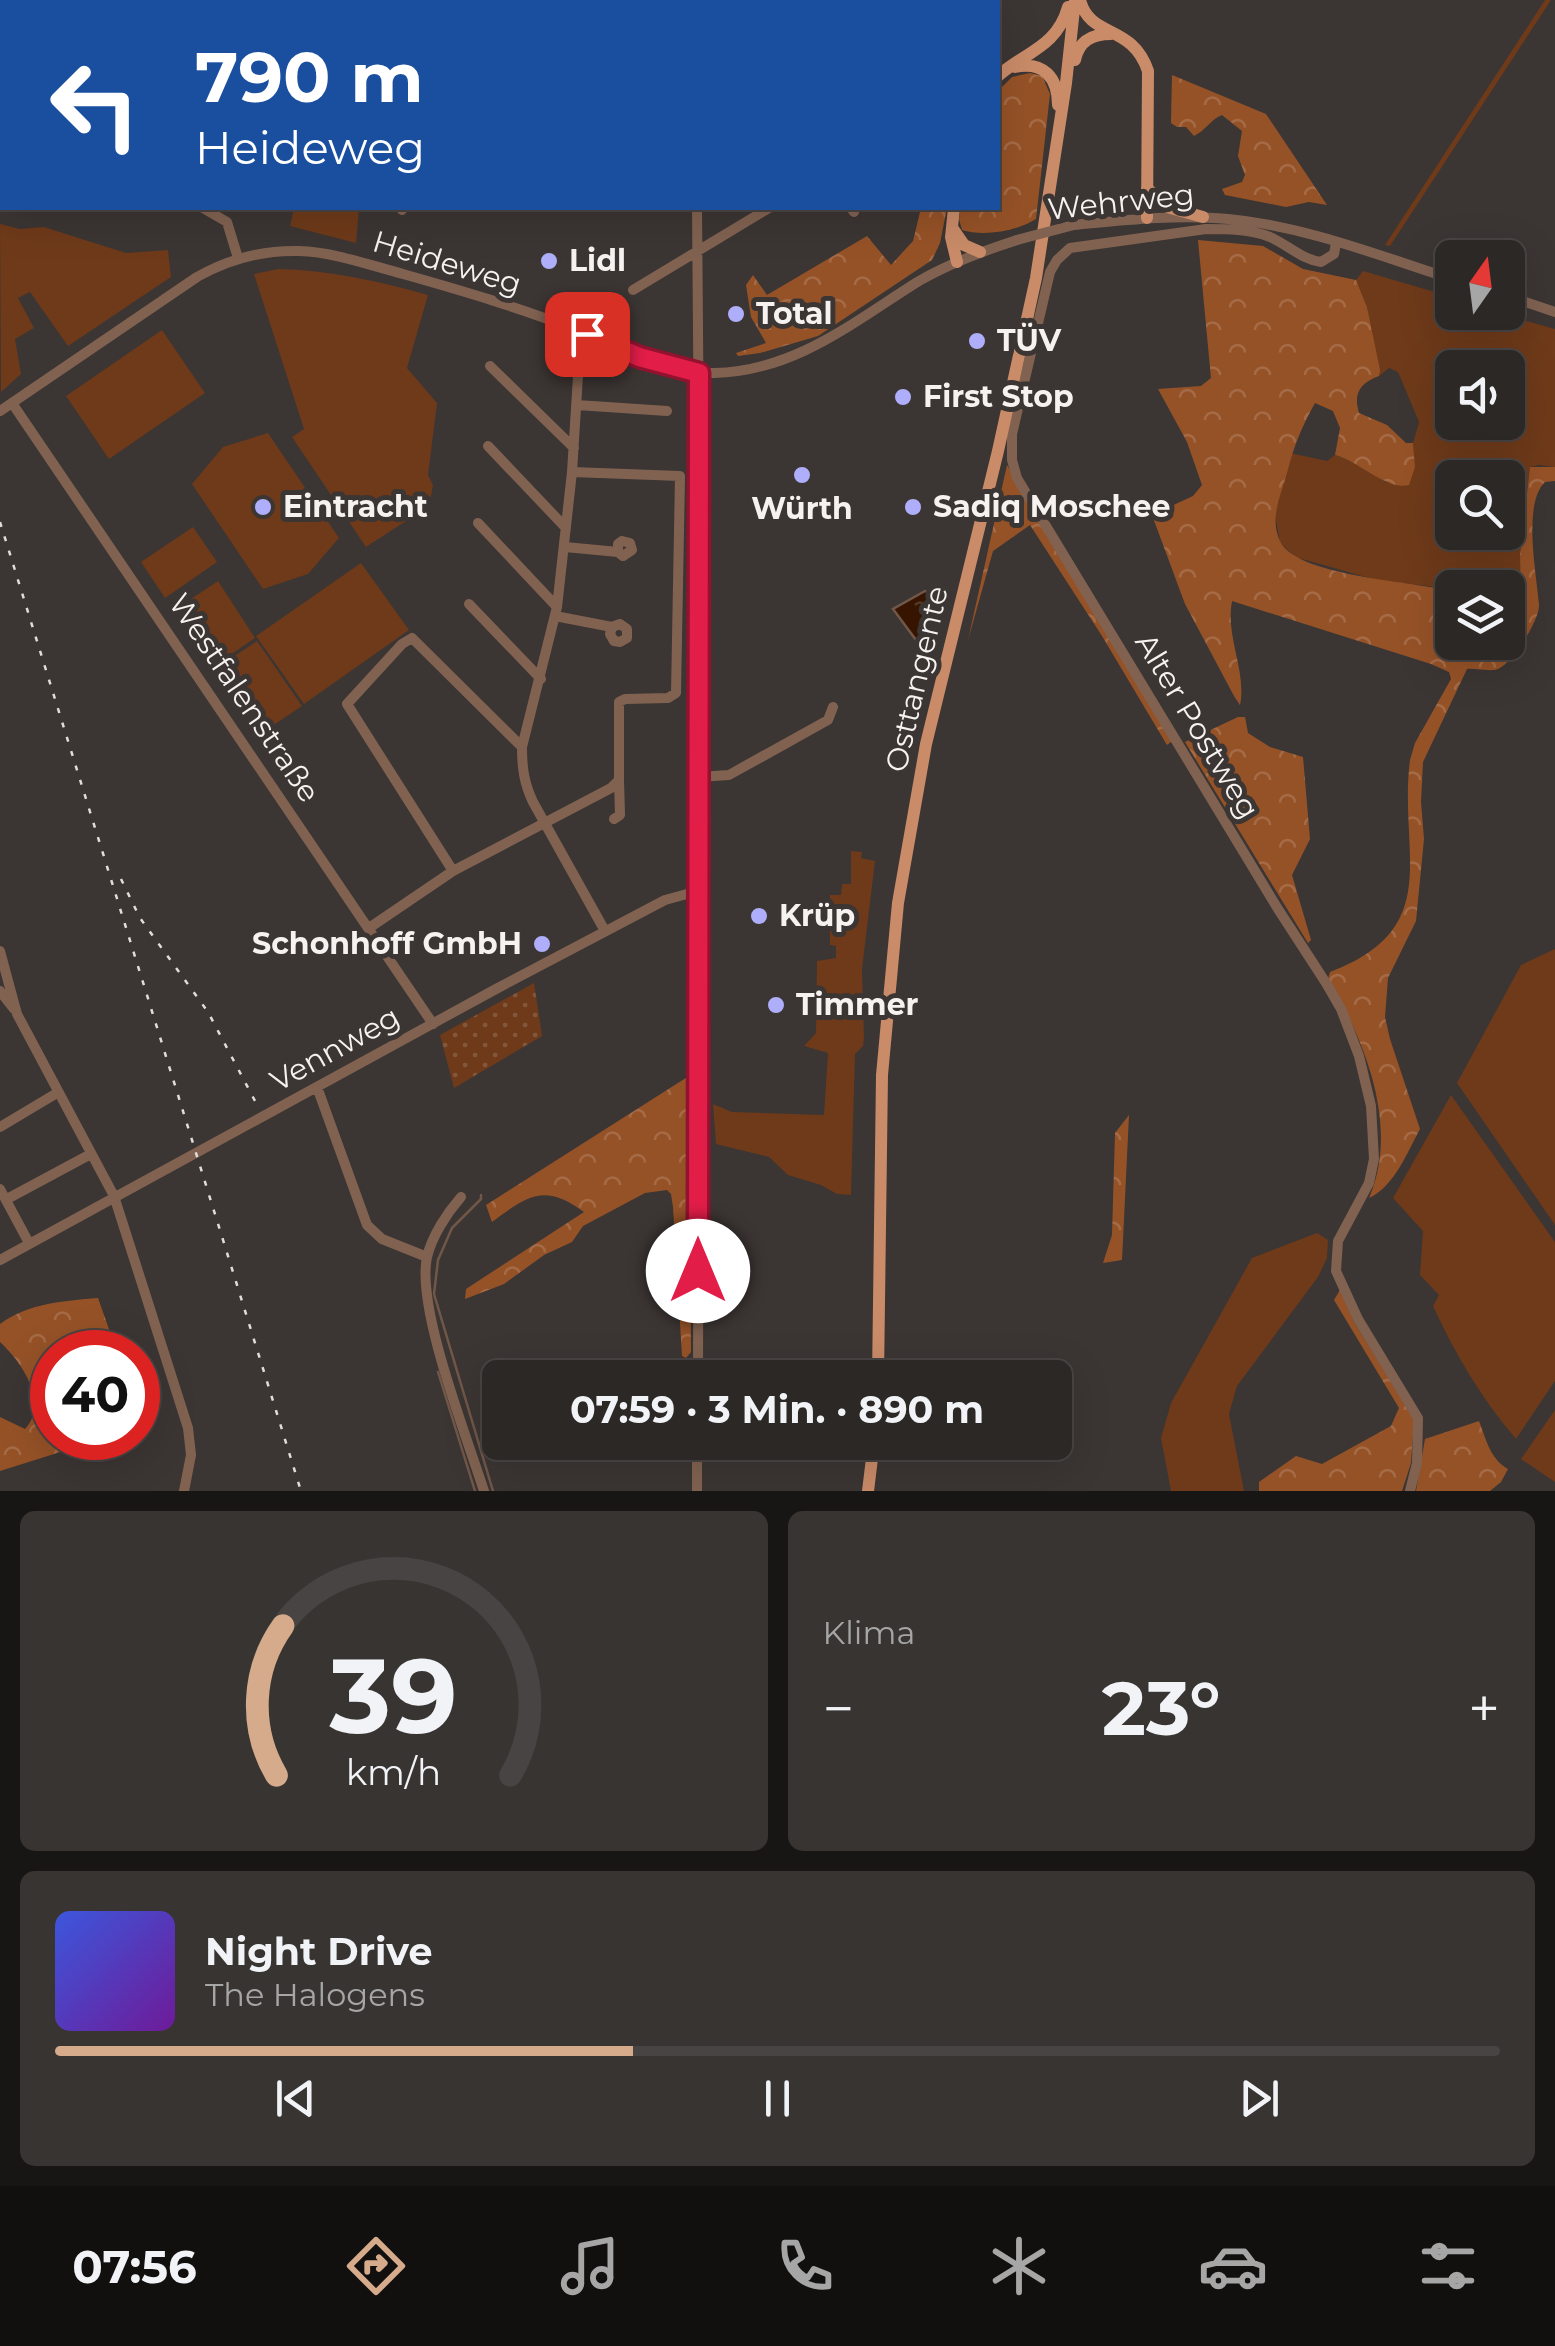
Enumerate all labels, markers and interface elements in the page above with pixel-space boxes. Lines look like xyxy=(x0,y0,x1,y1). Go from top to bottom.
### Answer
text: 790 m xyxy=(195,34,424,120)
icon: left xyxy=(30,40,160,170)
text: Heideweg xyxy=(195,120,425,175)
street label: Wehrweg xyxy=(1046,175,1196,228)
street label: Heideweg xyxy=(368,222,526,303)
north arrow xyxy=(1435,240,1525,330)
map controls xyxy=(1435,240,1525,660)
place label: Lidl xyxy=(569,242,626,279)
marker: Lidl xyxy=(538,250,560,272)
pin xyxy=(545,292,630,377)
place label: Total xyxy=(756,295,833,332)
marker: Total xyxy=(725,303,747,325)
icon: arrive xyxy=(560,307,615,362)
place label: TÜV xyxy=(997,322,1062,359)
marker: TÜV xyxy=(966,330,988,352)
button: sound xyxy=(1435,350,1525,440)
place label: First Stop xyxy=(923,378,1074,415)
marker: First Stop xyxy=(892,386,914,408)
button: search xyxy=(1435,460,1525,550)
marker: Würth xyxy=(791,464,813,486)
place label: Eintracht xyxy=(283,488,428,525)
place label: Sadiq Moschee xyxy=(933,488,1170,525)
place label: Würth xyxy=(751,490,853,527)
marker: Eintracht xyxy=(252,496,274,518)
marker: Sadiq Moschee xyxy=(902,496,924,518)
button: layers xyxy=(1435,570,1525,660)
street label: Osttangente xyxy=(877,582,956,776)
street label: Westfalenstraße xyxy=(161,586,328,809)
street label: Alter Postweg xyxy=(1127,626,1267,825)
place label: Krüp xyxy=(779,897,855,934)
marker: Krüp xyxy=(748,905,770,927)
place label: Schonhoff GmbH xyxy=(252,925,522,962)
marker: Schonhoff GmbH xyxy=(531,933,553,955)
place label: Timmer xyxy=(796,986,919,1023)
marker: Timmer xyxy=(765,994,787,1016)
street label: Vennweg xyxy=(264,998,406,1099)
position arrow xyxy=(646,1219,750,1323)
speed limit sign: 40 xyxy=(30,1330,160,1460)
text: 07:59 · 3 Min. · 890 m xyxy=(570,1386,984,1433)
text: Klima xyxy=(823,1613,915,1652)
text: 39 xyxy=(329,1632,458,1759)
text: 23° xyxy=(1102,1662,1221,1754)
text: − xyxy=(823,1675,854,1742)
text: + xyxy=(1468,1675,1500,1742)
text: km/h xyxy=(346,1750,441,1794)
text: Night Drive xyxy=(205,1928,432,1975)
text: The Halogens xyxy=(205,1975,425,2014)
icon: previous xyxy=(268,2071,323,2126)
icon: pause xyxy=(750,2071,805,2126)
icon: next xyxy=(1232,2071,1287,2126)
icon: directions xyxy=(341,2231,411,2301)
icon: music xyxy=(555,2231,625,2301)
icon: phone xyxy=(770,2231,840,2301)
icon: climate xyxy=(984,2231,1054,2301)
icon: car xyxy=(1198,2231,1268,2301)
icon: filters xyxy=(1413,2231,1483,2301)
text: 07:56 xyxy=(72,2239,197,2294)

